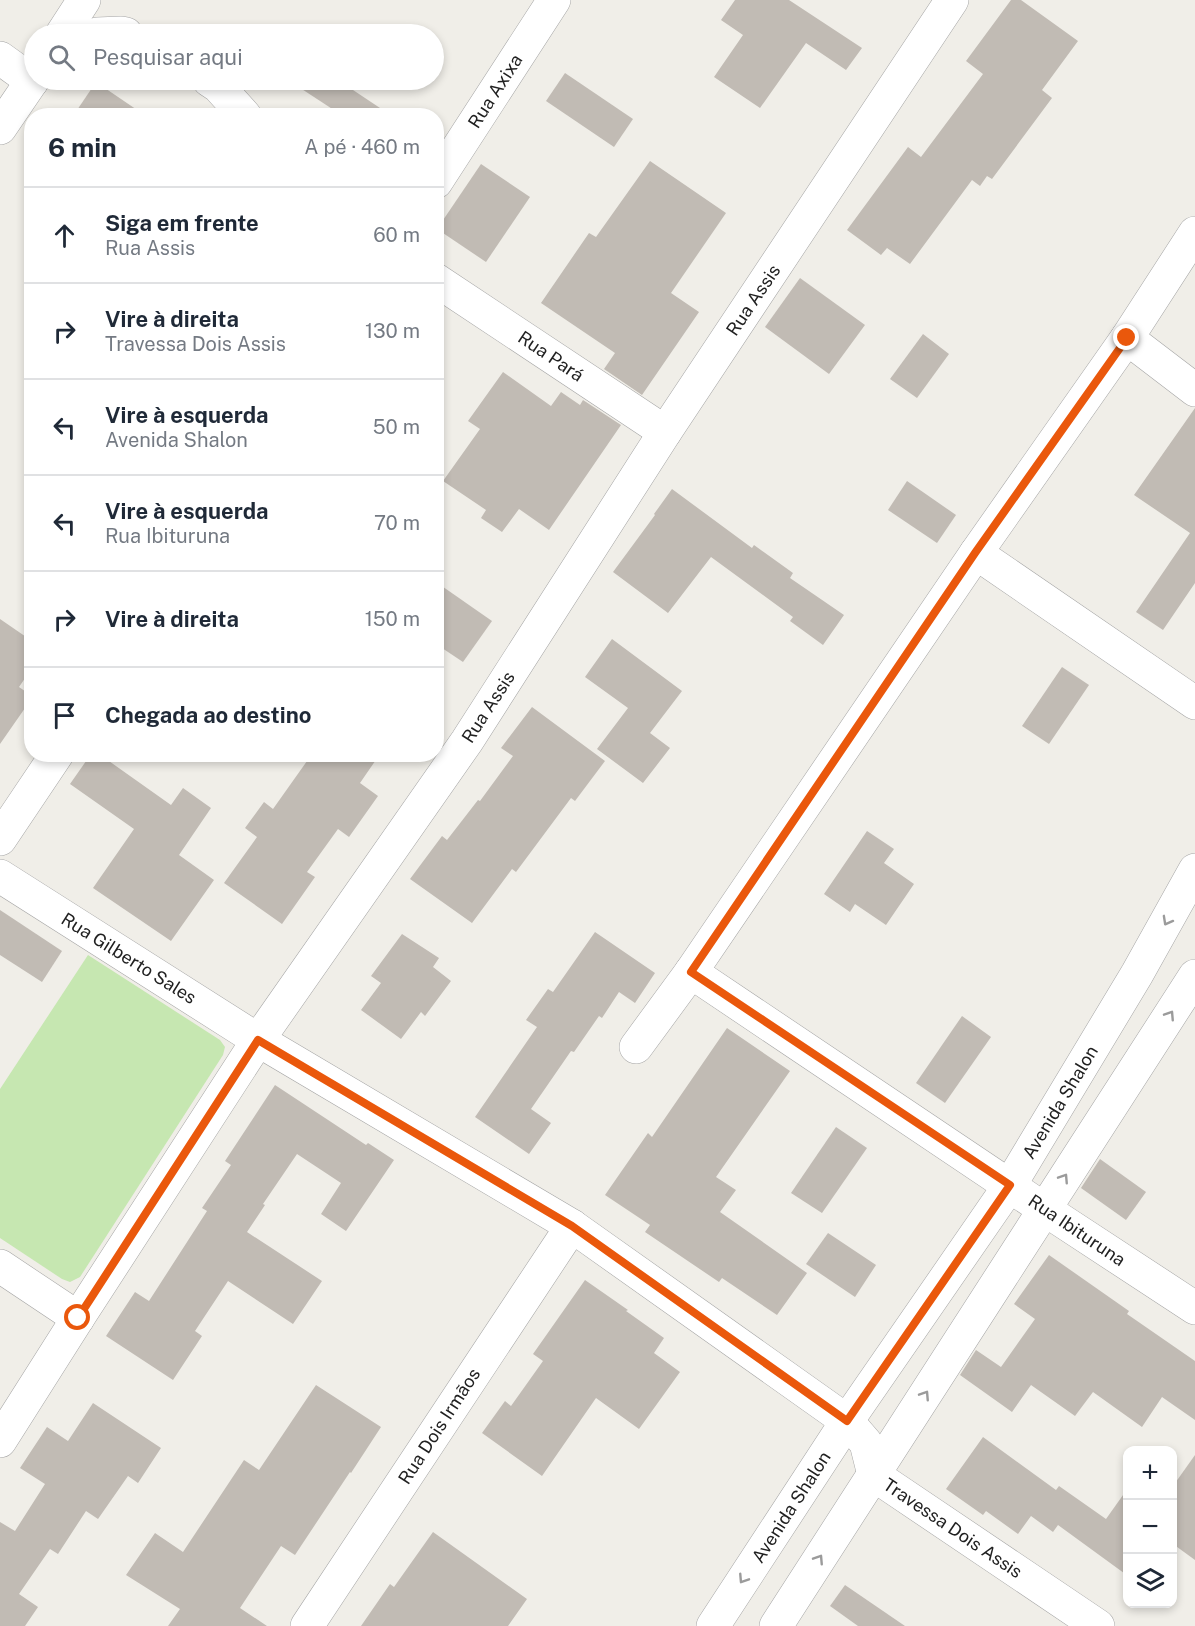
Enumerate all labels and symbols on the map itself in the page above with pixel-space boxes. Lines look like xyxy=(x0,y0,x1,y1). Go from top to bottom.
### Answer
street label: Rua Axixa xyxy=(463,50,527,132)
street label: Rua Assis xyxy=(722,261,784,339)
route end xyxy=(1113,324,1139,350)
street label: Rua Pará xyxy=(514,326,588,386)
street label: Rua Assis xyxy=(457,667,519,747)
street label: Rua Gilberto Sales xyxy=(58,908,200,1008)
one-way arrow xyxy=(1163,915,1174,925)
one-way arrow xyxy=(1163,1010,1174,1021)
street label: Avenida Shalon xyxy=(1018,1041,1102,1163)
one-way arrow xyxy=(1057,1174,1068,1185)
street label: Rua Ibituruna xyxy=(1024,1190,1130,1270)
route start xyxy=(64,1304,90,1330)
street label: Rua Dois Irmãos xyxy=(394,1364,484,1488)
one-way arrow xyxy=(917,1391,928,1402)
street label: Avenida Shalon xyxy=(747,1447,835,1567)
street label: Travessa Dois Assis xyxy=(880,1474,1026,1582)
one-way arrow xyxy=(812,1555,823,1566)
one-way arrow xyxy=(739,1572,750,1583)

